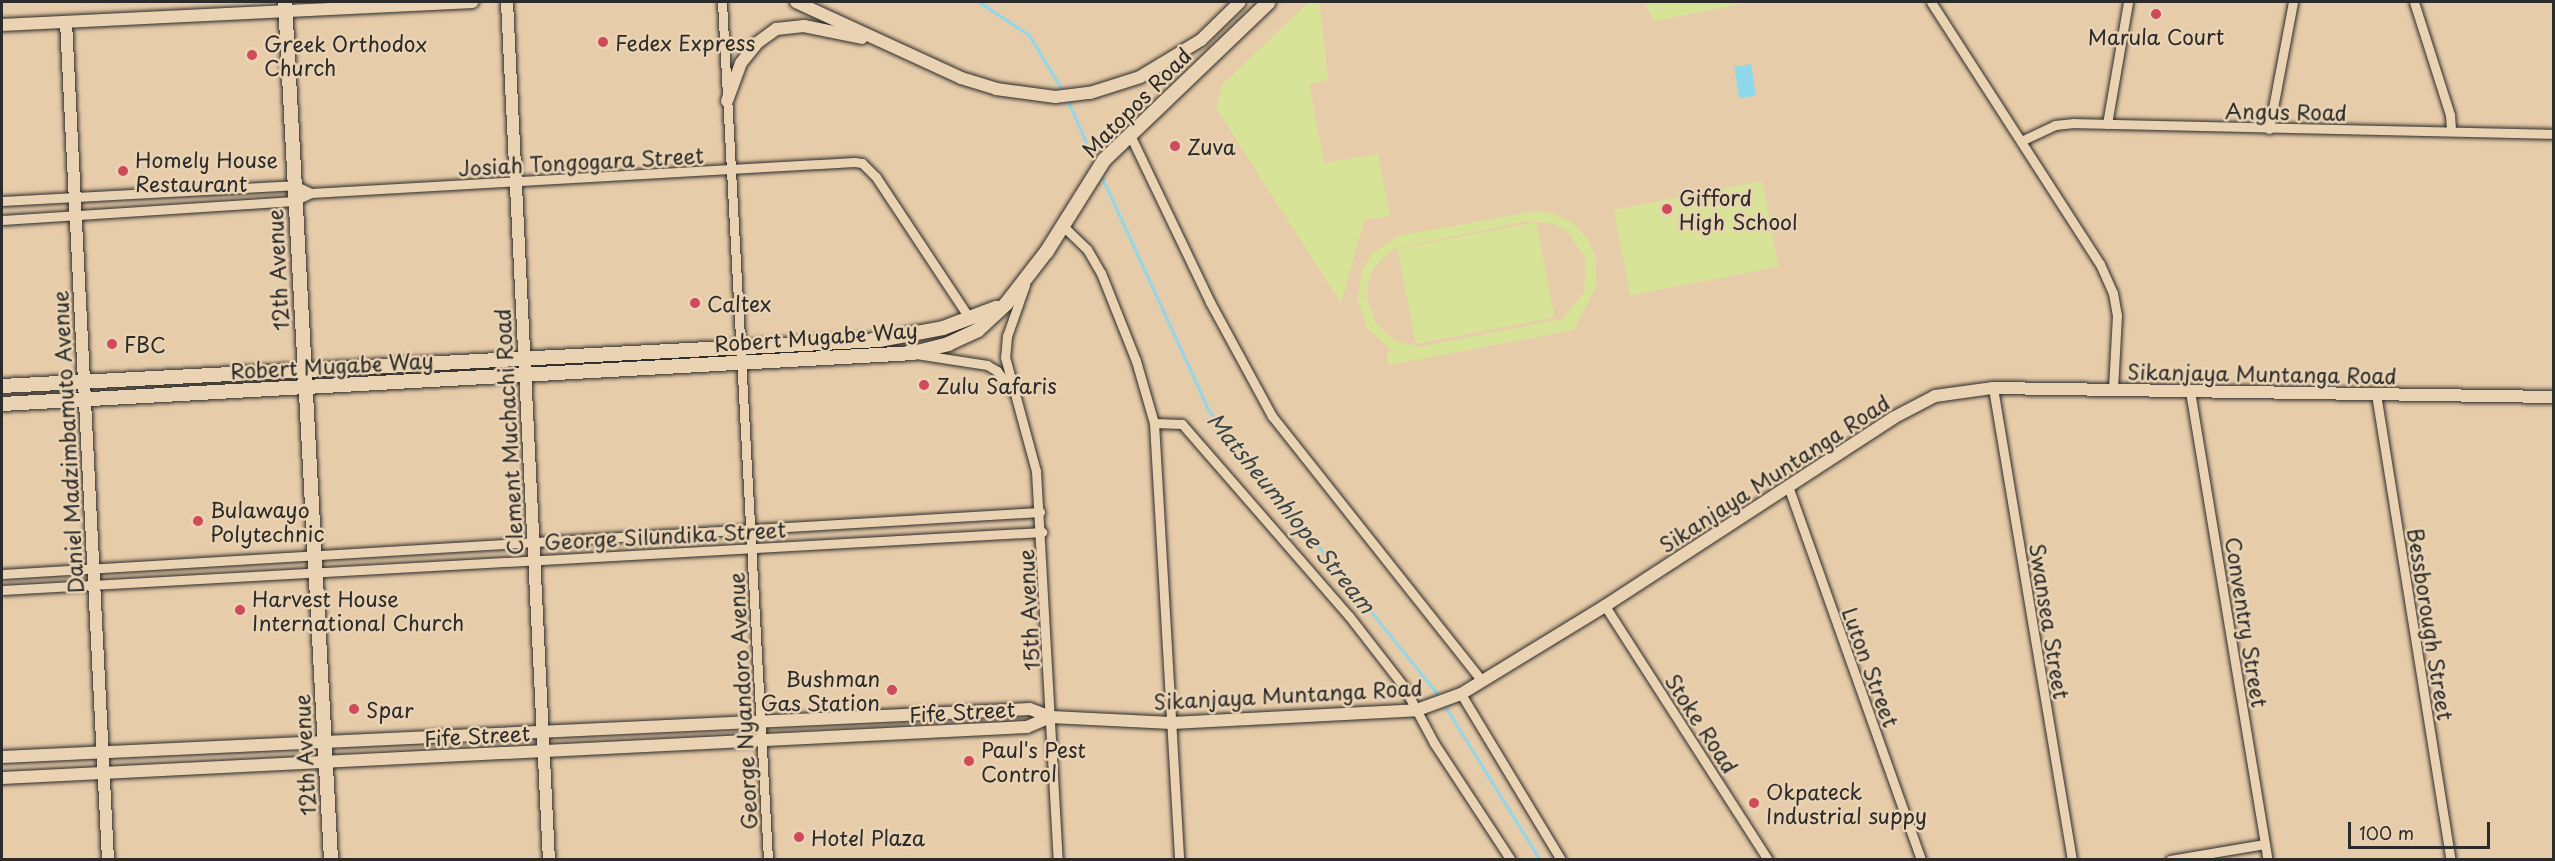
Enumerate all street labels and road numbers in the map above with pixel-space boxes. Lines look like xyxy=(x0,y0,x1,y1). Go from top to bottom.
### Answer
street label: Matopos Road xyxy=(1076,42,1196,162)
street label: Angus Road xyxy=(2225,97,2347,125)
street label: Josiah Tongogara Street xyxy=(457,142,705,180)
street label: 12th Avenue xyxy=(261,207,293,333)
street label: Daniel Madzimbamuto Avenue xyxy=(46,289,88,595)
street label: Clement Muchachi Road xyxy=(489,309,527,555)
street label: Robert Mugabe Way xyxy=(713,316,919,356)
street label: Robert Mugabe Way xyxy=(229,347,435,383)
street label: Sikanjaya Muntanga Road xyxy=(2126,358,2398,388)
street label: Sikanjaya Muntanga Road xyxy=(1653,389,1895,557)
street label: George Silundika Street xyxy=(543,516,787,554)
street label: Bessborough Street xyxy=(2403,526,2459,722)
street label: Conventry Street xyxy=(2221,534,2273,710)
street label: Swansea Street xyxy=(2025,541,2075,701)
street label: 15th Avenue xyxy=(1012,548,1044,672)
street label: George Nyandoro Avenue xyxy=(723,571,761,831)
street label: Luton Street xyxy=(1838,604,1904,730)
street label: Stoke Road xyxy=(1660,668,1744,778)
street label: Sikanjaya Muntanga Road xyxy=(1152,674,1424,714)
street label: 12th Avenue xyxy=(288,692,320,818)
street label: Fife Street xyxy=(908,696,1016,726)
street label: Fife Street xyxy=(423,720,531,750)

